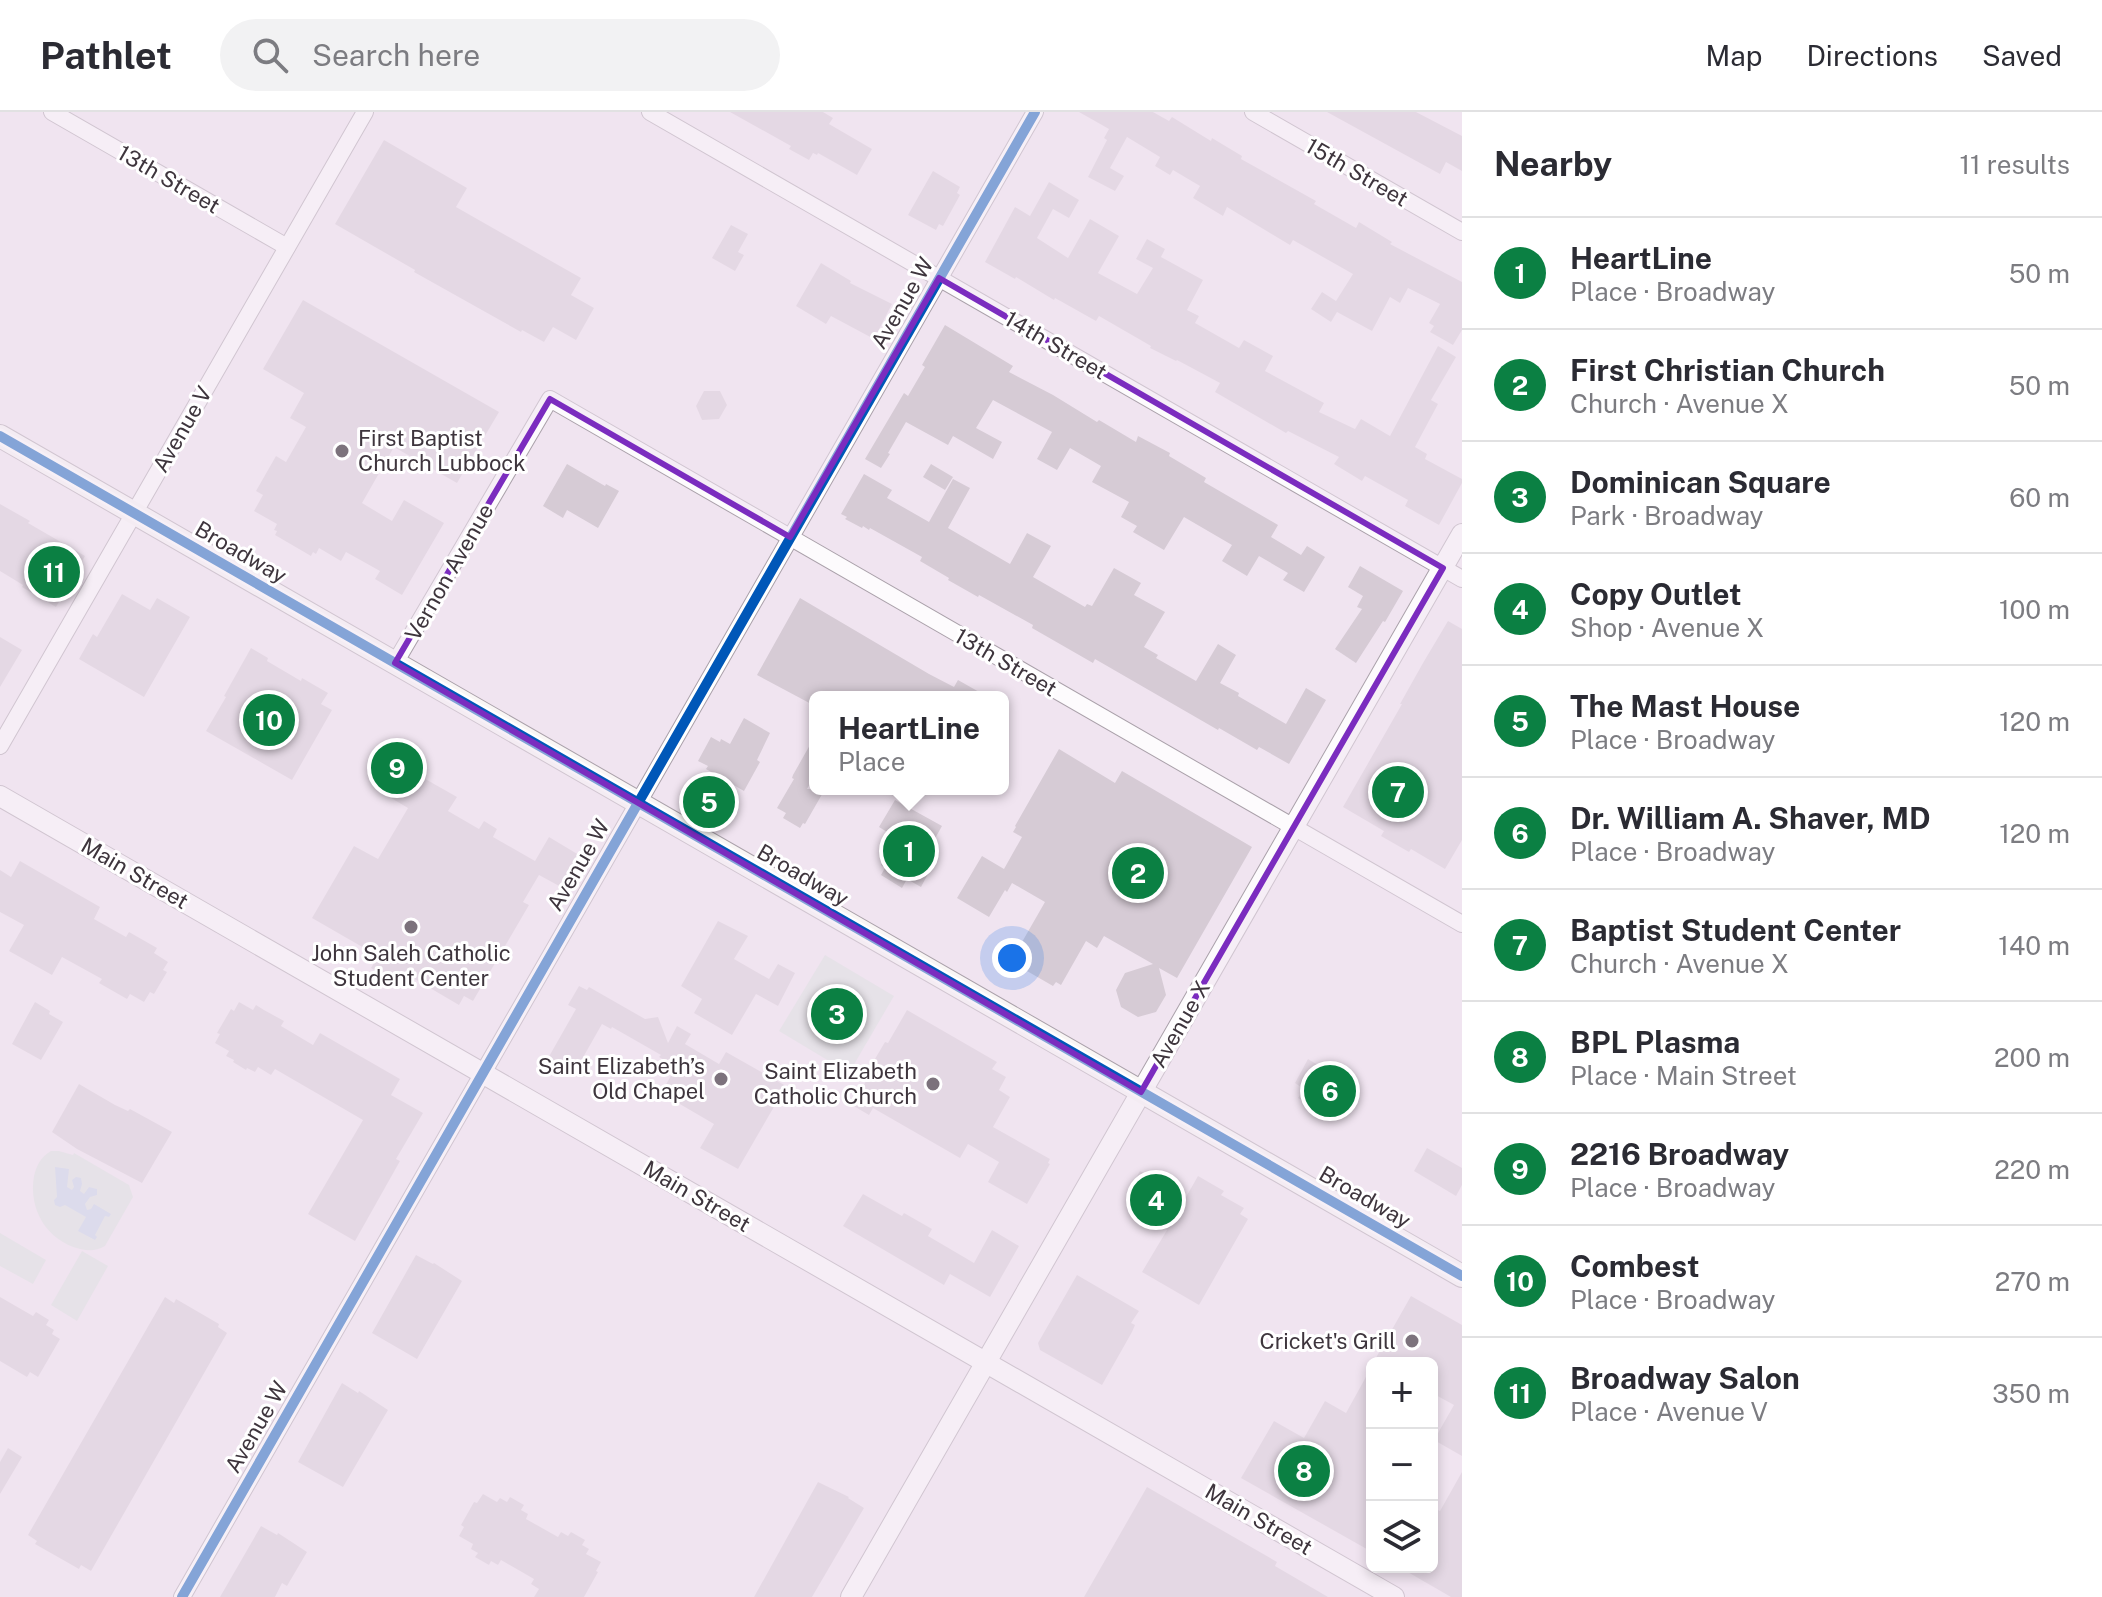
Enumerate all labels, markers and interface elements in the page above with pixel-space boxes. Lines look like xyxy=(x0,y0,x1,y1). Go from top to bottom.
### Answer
search box xyxy=(220,19,780,91)
text: Pathlet xyxy=(40,33,172,78)
icon: search xyxy=(248,33,292,77)
text: Search here xyxy=(312,37,480,73)
text: Map xyxy=(1706,39,1762,72)
text: Directions xyxy=(1806,39,1938,72)
text: Saved xyxy=(1982,39,2062,72)
street label: 15th Street xyxy=(1301,132,1413,212)
street label: 13th Street xyxy=(113,139,225,219)
text: Nearby xyxy=(1494,144,1612,184)
text: 11 results xyxy=(1959,149,2070,180)
text: HeartLine xyxy=(1570,240,1712,276)
street label: Avenue W xyxy=(865,253,939,353)
text: 1 xyxy=(1514,258,1526,289)
text: 50 m xyxy=(2009,258,2070,289)
text: Place · Broadway xyxy=(1570,276,1775,307)
street label: 14th Street xyxy=(1000,305,1112,385)
text: First Christian Church xyxy=(1570,352,1885,388)
text: 2 xyxy=(1512,370,1528,401)
text: 50 m xyxy=(2009,370,2070,401)
street label: Avenue V xyxy=(147,381,217,477)
text: Church · Avenue X xyxy=(1570,388,1789,419)
place label: First Baptist Church Lubbock xyxy=(358,425,526,476)
marker: First Baptist Church Lubbock xyxy=(333,442,351,460)
text: Dominican Square xyxy=(1570,464,1831,500)
text: 3 xyxy=(1511,482,1529,513)
text: 60 m xyxy=(2009,482,2070,513)
street label: Vernon Avenue xyxy=(399,499,499,645)
text: Park · Broadway xyxy=(1570,500,1764,531)
street label: Broadway xyxy=(191,515,292,589)
pin: 11 xyxy=(28,542,80,602)
text: Copy Outlet xyxy=(1570,576,1742,612)
text: 4 xyxy=(1511,594,1529,625)
text: 100 m xyxy=(1999,594,2070,625)
text: Shop · Avenue X xyxy=(1570,612,1764,643)
street label: 13th Street xyxy=(950,622,1062,702)
text: The Mast House xyxy=(1570,688,1800,724)
pin: 10 xyxy=(243,690,295,750)
popup xyxy=(809,691,1009,795)
text: 5 xyxy=(1511,706,1529,737)
text: 120 m xyxy=(1999,706,2070,737)
text: HeartLine xyxy=(838,710,980,746)
text: Place · Broadway xyxy=(1570,724,1775,755)
pin: 9 xyxy=(371,738,423,798)
text: Place xyxy=(838,746,905,777)
pin: 7 xyxy=(1372,762,1424,822)
pin: 5 xyxy=(683,772,735,832)
text: Dr. William A. Shaver, MD xyxy=(1570,800,1931,836)
street label: Avenue W xyxy=(541,815,615,915)
text: 6 xyxy=(1511,818,1529,849)
text: 120 m xyxy=(1999,818,2070,849)
pin: 1 xyxy=(883,821,935,881)
street label: Main Street xyxy=(77,832,193,914)
text: Place · Broadway xyxy=(1570,836,1775,867)
street label: Broadway xyxy=(753,838,854,912)
pin: 2 xyxy=(1112,843,1164,903)
text: Baptist Student Center xyxy=(1570,912,1901,948)
marker: John Saleh Catholic Student Center xyxy=(402,918,420,936)
text: 7 xyxy=(1512,930,1528,961)
text: 140 m xyxy=(1998,930,2070,961)
your location xyxy=(992,938,1032,978)
place label: John Saleh Catholic Student Center xyxy=(311,940,511,991)
text: Church · Avenue X xyxy=(1570,948,1789,979)
street label: Avenue X xyxy=(1145,976,1215,1072)
pin: 3 xyxy=(811,984,863,1044)
text: BPL Plasma xyxy=(1570,1024,1740,1060)
text: 8 xyxy=(1511,1042,1529,1073)
text: 200 m xyxy=(1994,1042,2070,1073)
place label: Saint Elizabeth’s Old Chapel xyxy=(538,1053,705,1104)
place label: Saint Elizabeth Catholic Church xyxy=(754,1058,917,1109)
text: Place · Main Street xyxy=(1570,1060,1797,1091)
pin: 6 xyxy=(1304,1061,1356,1121)
marker: Saint Elizabeth’s Old Chapel xyxy=(712,1070,730,1088)
marker: Saint Elizabeth Catholic Church xyxy=(924,1075,942,1093)
text: 2216 Broadway xyxy=(1570,1136,1789,1172)
text: 9 xyxy=(1511,1154,1529,1185)
text: 220 m xyxy=(1994,1154,2070,1185)
street label: Main Street xyxy=(639,1155,755,1237)
street label: Broadway xyxy=(1315,1160,1416,1234)
pin: 4 xyxy=(1130,1170,1182,1230)
text: Place · Broadway xyxy=(1570,1172,1775,1203)
text: Combest xyxy=(1570,1248,1699,1284)
text: 10 xyxy=(1506,1266,1534,1297)
text: 270 m xyxy=(1995,1266,2070,1297)
text: Place · Broadway xyxy=(1570,1284,1775,1315)
place label: Cricket's Grill xyxy=(1260,1328,1396,1354)
marker: Cricket's Grill xyxy=(1403,1332,1421,1350)
map controls xyxy=(1366,1357,1438,1573)
button: + xyxy=(1366,1357,1438,1429)
text: Broadway Salon xyxy=(1570,1360,1800,1396)
street label: Avenue W xyxy=(219,1377,293,1477)
text: 11 xyxy=(1509,1378,1531,1409)
text: 350 m xyxy=(1992,1378,2070,1409)
text: Place · Avenue V xyxy=(1570,1396,1768,1427)
button: − xyxy=(1366,1429,1438,1501)
pin: 8 xyxy=(1278,1441,1330,1501)
street label: Main Street xyxy=(1201,1478,1317,1560)
button: layers xyxy=(1366,1501,1438,1573)

